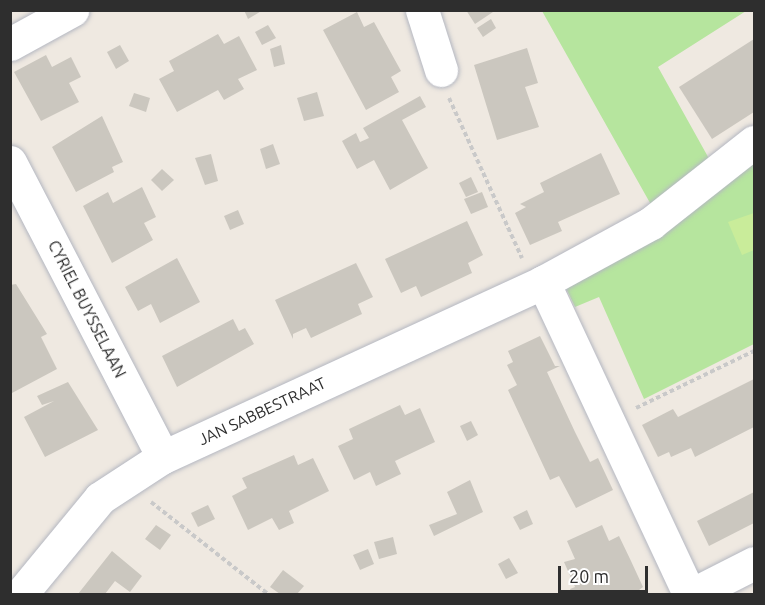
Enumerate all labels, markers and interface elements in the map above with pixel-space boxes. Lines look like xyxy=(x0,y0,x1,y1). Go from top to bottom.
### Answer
street label: CYRIEL BUYSSELAAN xyxy=(44,237,130,381)
street label: JAN SABBESTRAAT xyxy=(195,373,329,449)
scale bar xyxy=(561,554,651,592)
text: 20 m xyxy=(569,566,609,586)

